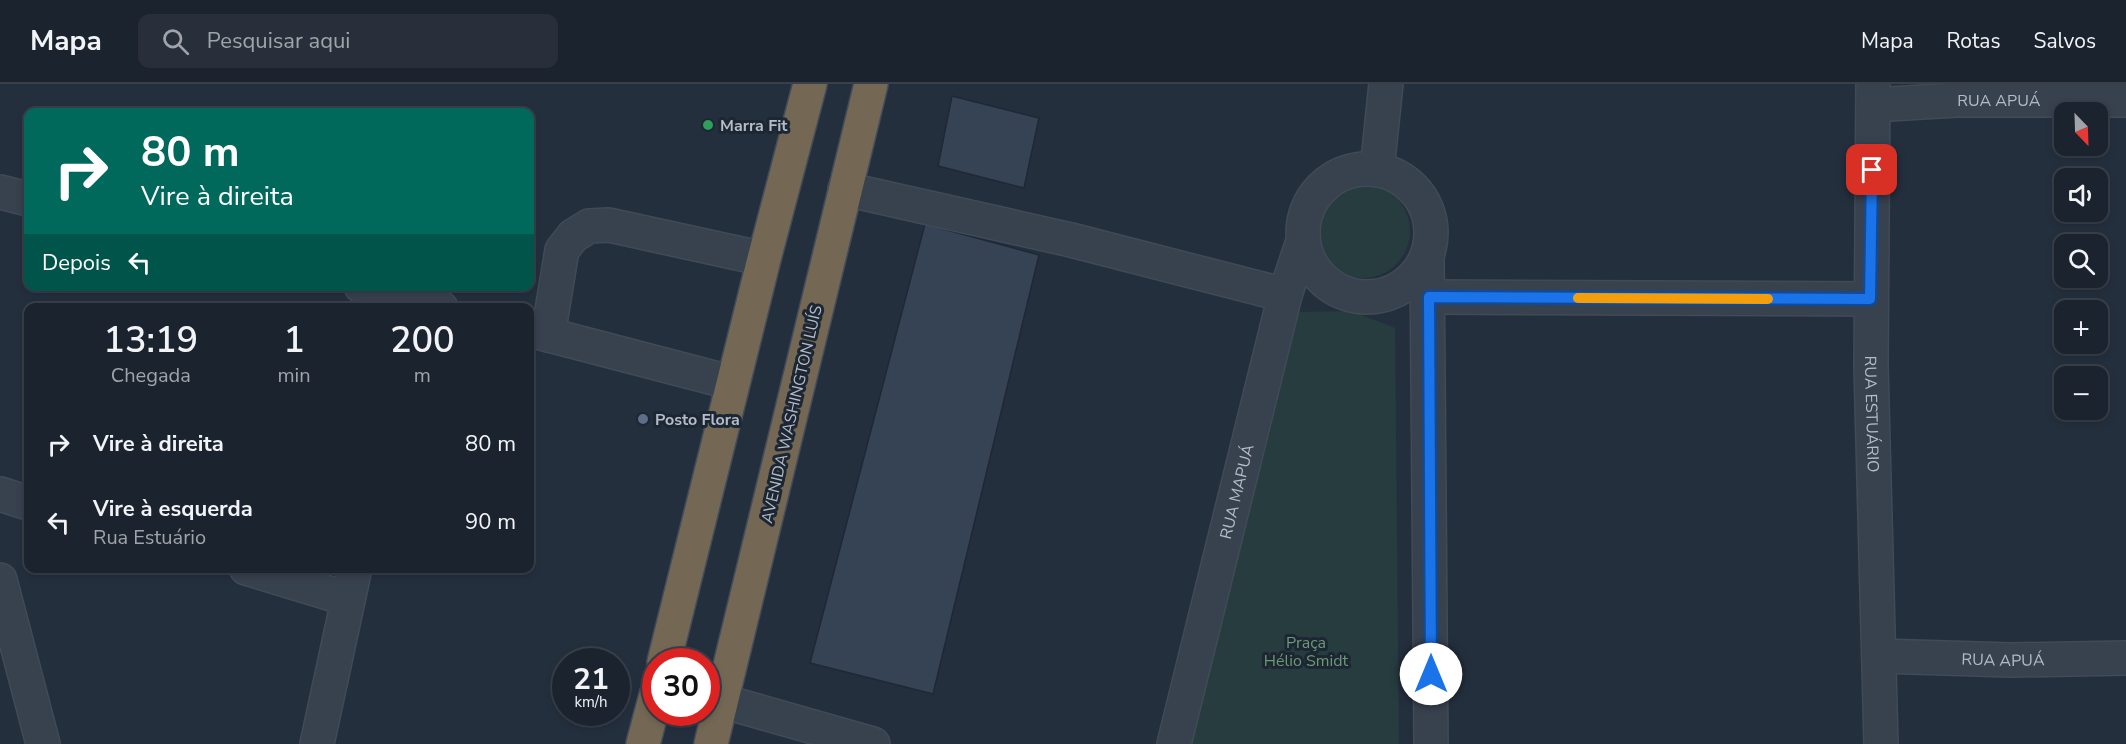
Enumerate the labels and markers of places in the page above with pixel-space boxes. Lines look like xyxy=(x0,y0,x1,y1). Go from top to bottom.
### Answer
place label: Marra Fit xyxy=(720,115,788,137)
marker: Marra Fit xyxy=(701,118,715,132)
pin xyxy=(1846,144,1897,195)
place label: Posto Flora xyxy=(655,409,740,431)
marker: Posto Flora xyxy=(636,412,650,426)

